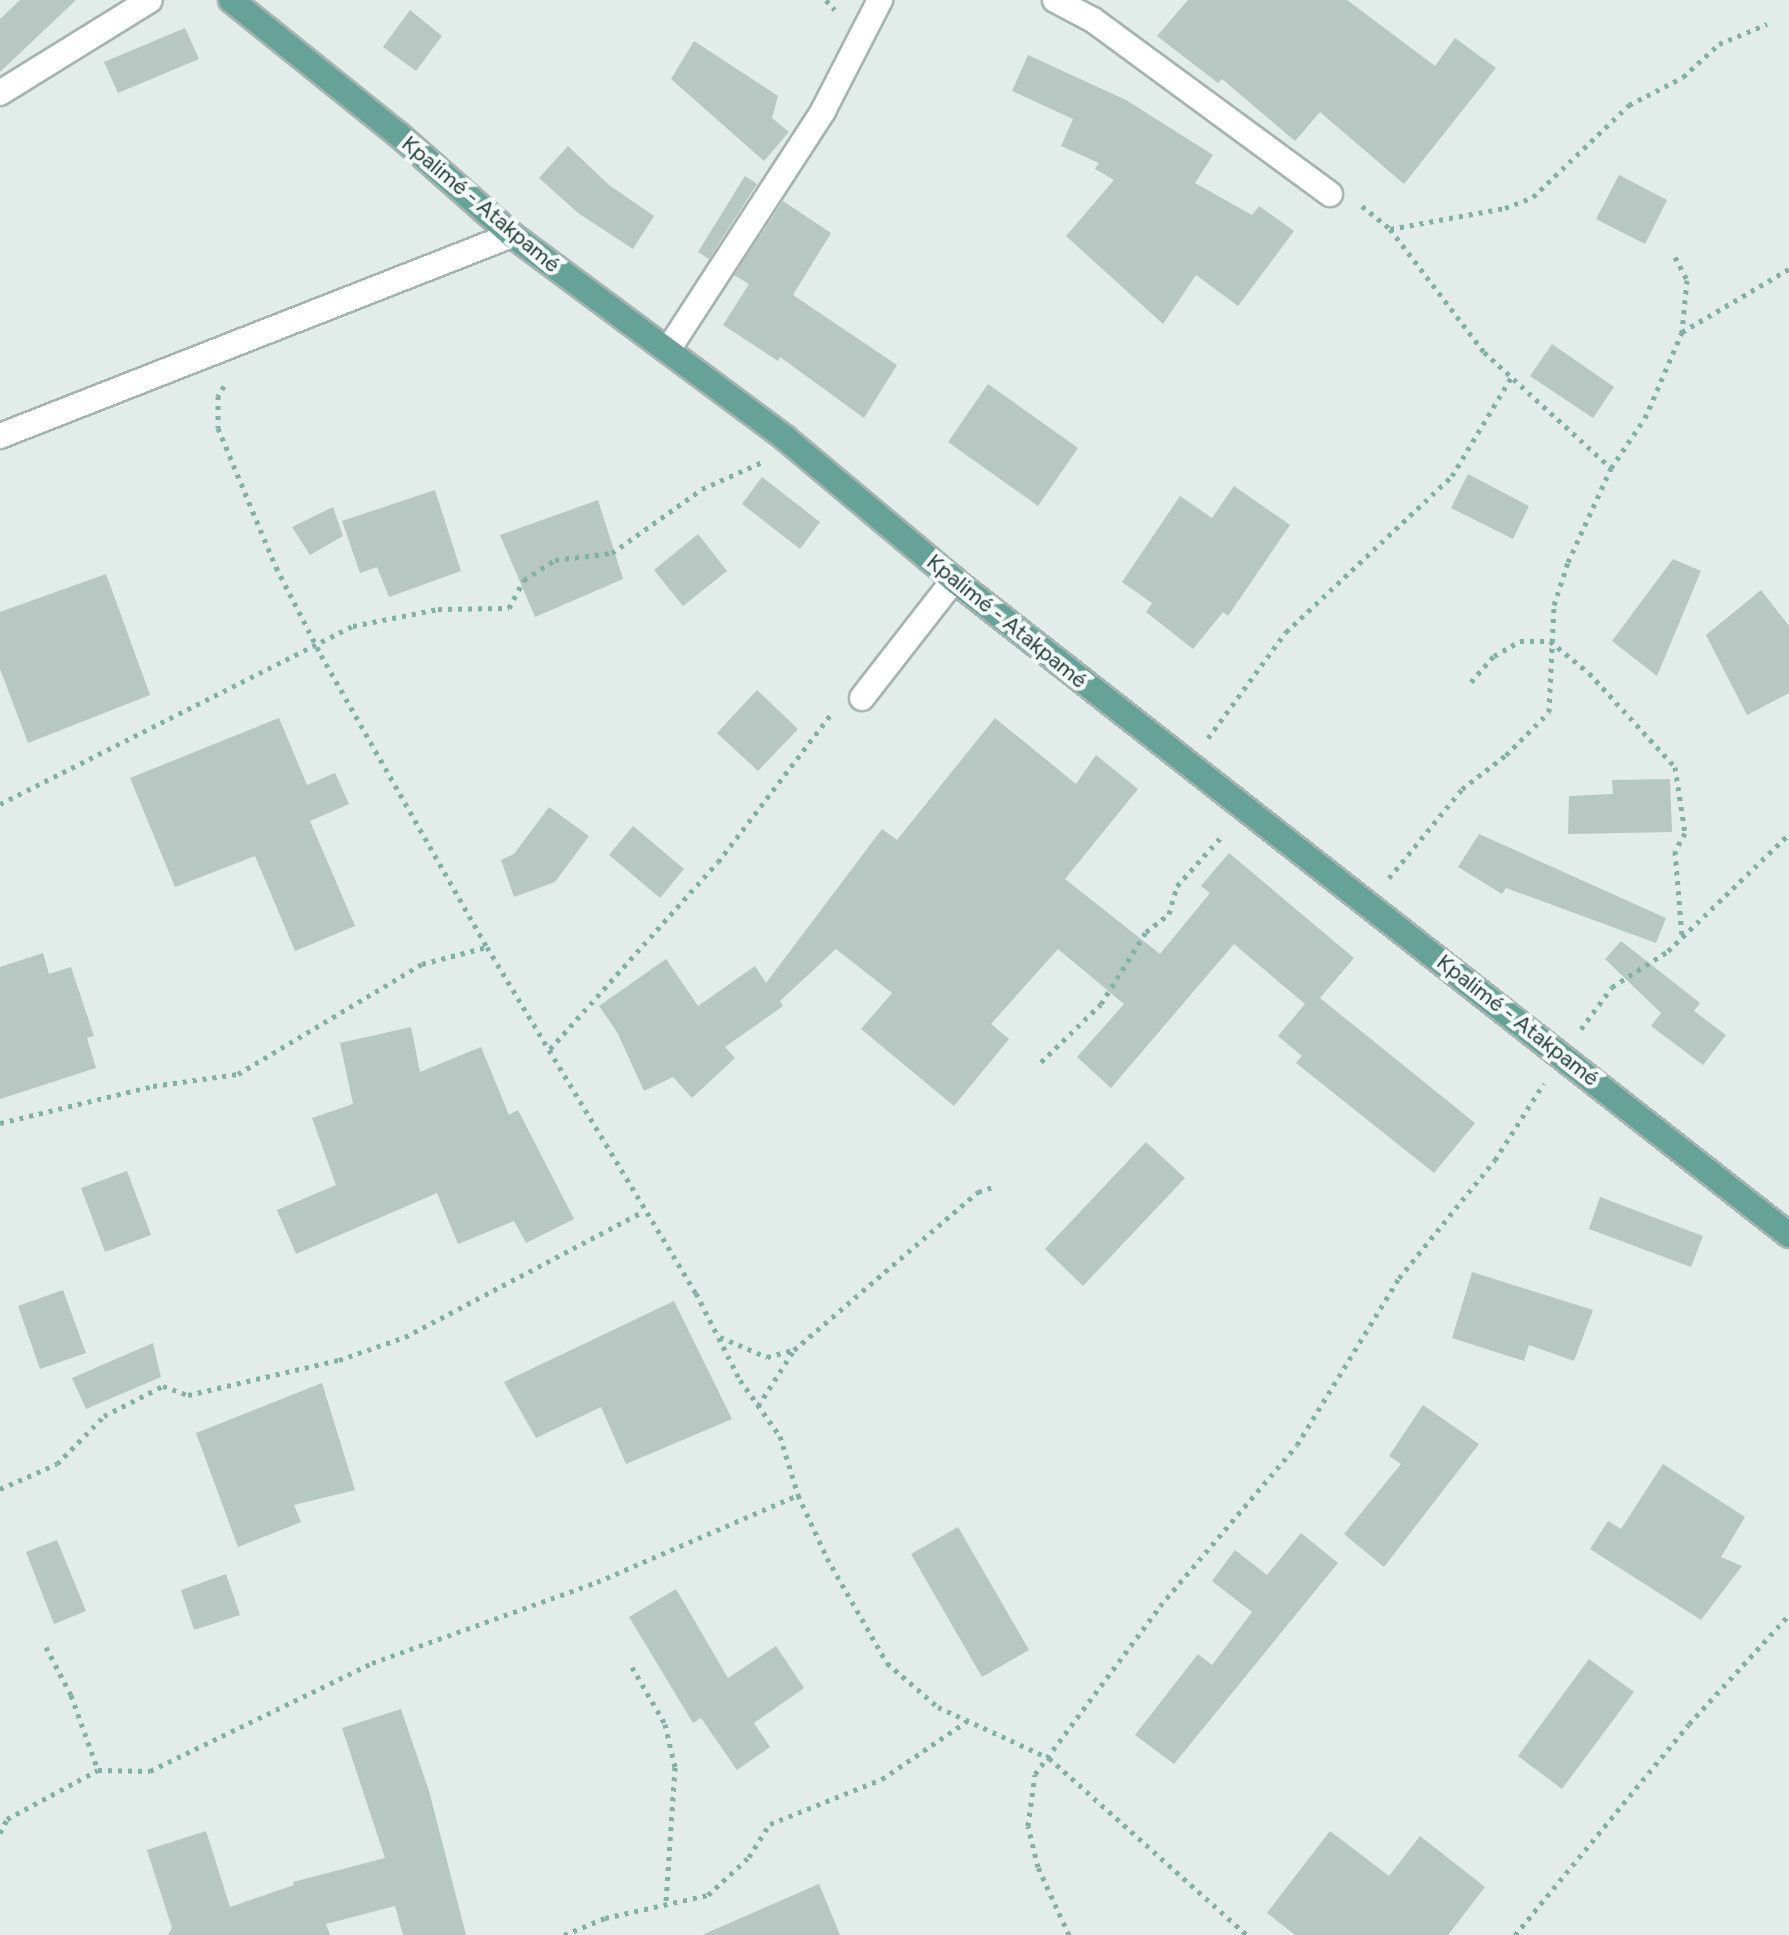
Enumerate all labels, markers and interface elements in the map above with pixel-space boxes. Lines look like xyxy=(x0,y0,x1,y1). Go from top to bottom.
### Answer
street label: Kpalimé - Atakpamé xyxy=(397,130,565,278)
street label: Kpalimé - Atakpamé xyxy=(922,548,1092,694)
street label: Kpalimé - Atakpamé xyxy=(1432,949,1604,1091)

